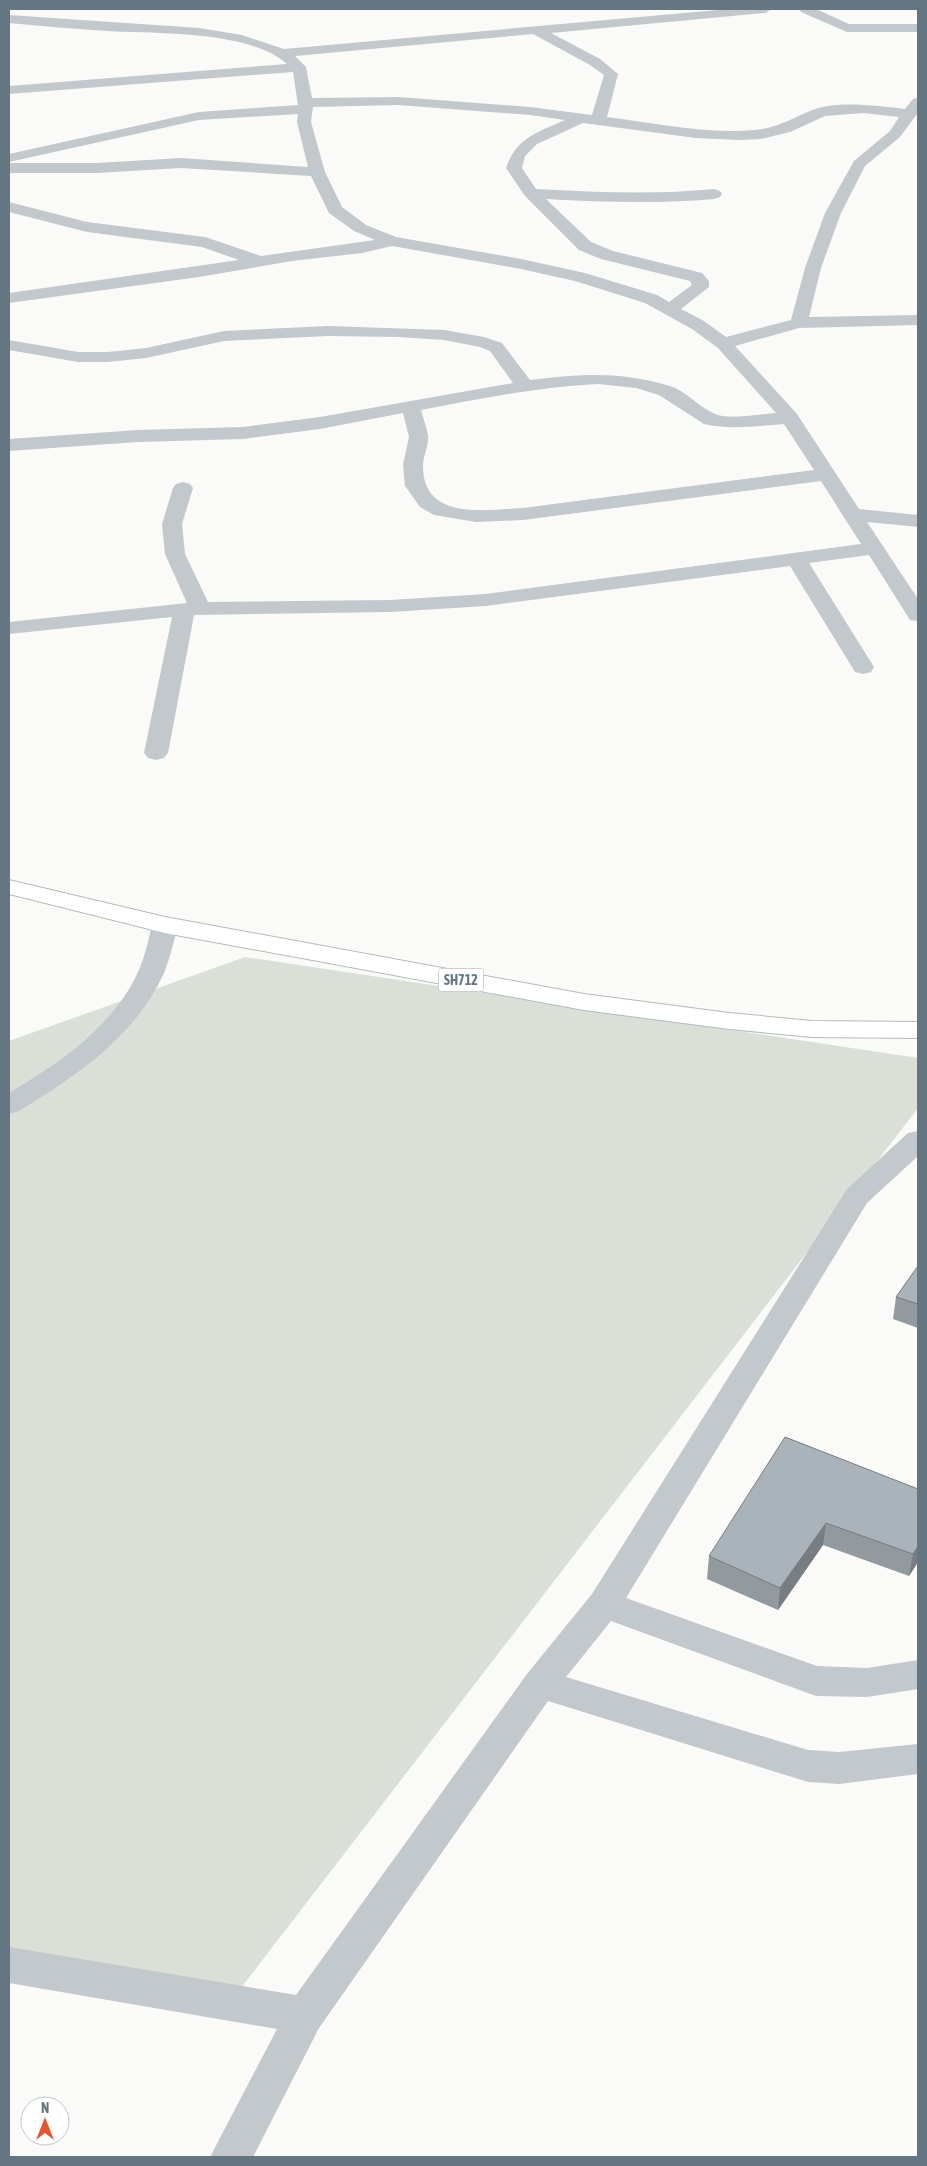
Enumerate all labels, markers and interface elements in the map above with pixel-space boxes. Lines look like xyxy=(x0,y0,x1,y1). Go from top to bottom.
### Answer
road number: SH712 xyxy=(438,968,484,992)
north arrow xyxy=(20,2096,70,2146)
text: N xyxy=(41,2100,49,2116)

